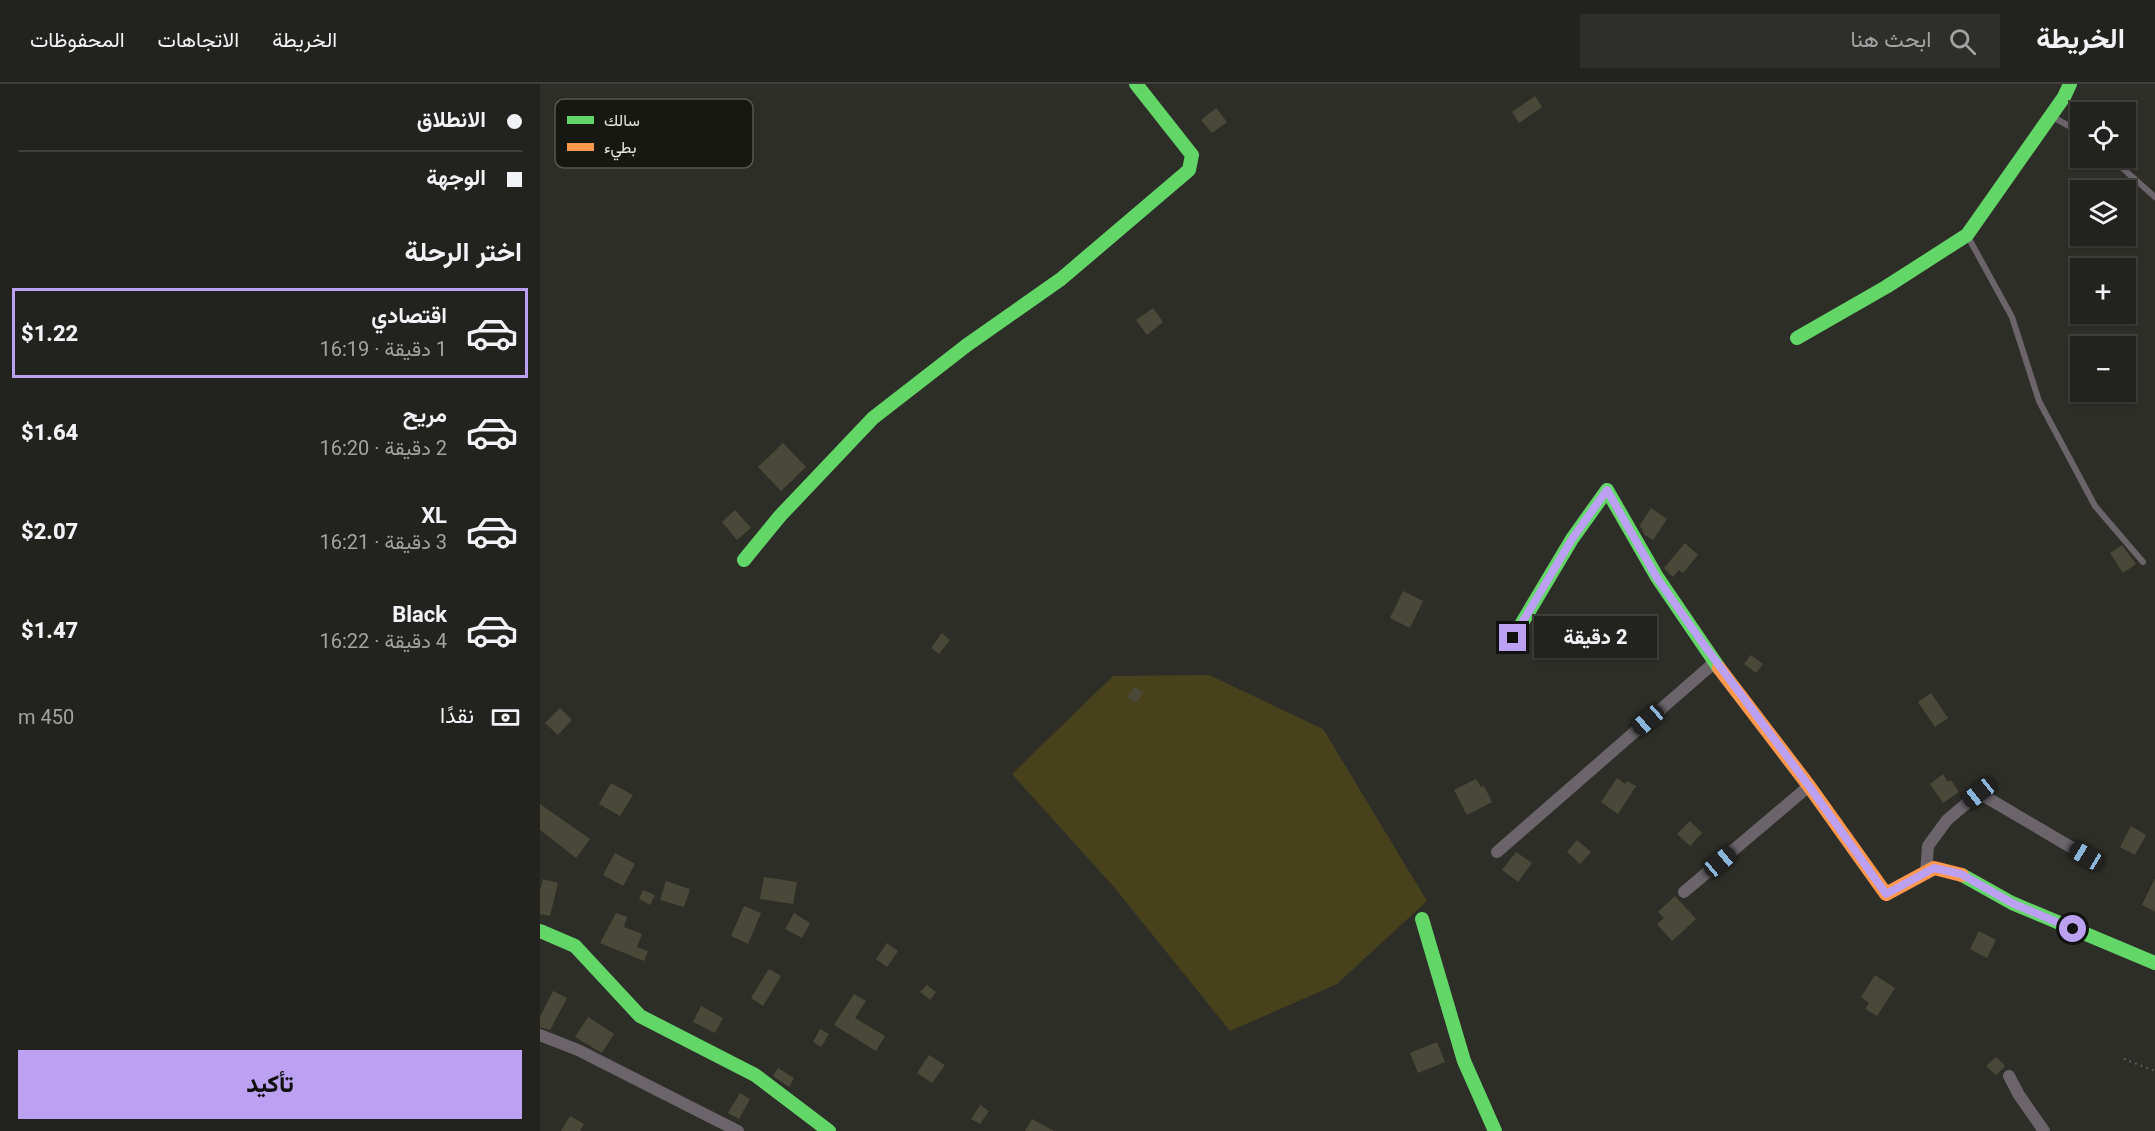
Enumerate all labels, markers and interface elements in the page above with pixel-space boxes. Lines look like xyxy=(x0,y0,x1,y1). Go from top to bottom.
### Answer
search box xyxy=(1580,14,2000,68)
text: الخريطة xyxy=(2036,22,2125,55)
icon: search xyxy=(1946,25,1979,58)
text: ابحث هنا xyxy=(1850,27,1931,52)
text: المحفوظات xyxy=(30,28,125,52)
text: الاتجاهات xyxy=(158,28,239,52)
text: الخريطة xyxy=(272,28,337,52)
legend xyxy=(555,99,753,168)
map controls xyxy=(2070,102,2136,402)
button: locate xyxy=(2070,102,2136,168)
text: الانطلاق xyxy=(417,107,486,132)
text: سالك xyxy=(604,111,640,130)
text: بطيء xyxy=(604,138,636,161)
text: الوجهة xyxy=(426,165,486,190)
button: layers xyxy=(2070,180,2136,246)
text: اختر الرحلة xyxy=(405,236,522,268)
button: + xyxy=(2070,258,2136,324)
text: اقتصادي xyxy=(371,303,447,328)
icon: car xyxy=(465,306,519,360)
text: $1.22 xyxy=(21,321,78,346)
button: − xyxy=(2070,336,2136,402)
text: 1 دقيقة · 16:19 xyxy=(320,337,447,361)
text: مريح xyxy=(403,402,447,427)
icon: car xyxy=(465,405,519,459)
text: $1.64 xyxy=(21,420,78,445)
text: 2 دقيقة · 16:20 xyxy=(320,436,447,460)
text: XL xyxy=(421,503,447,528)
icon: car xyxy=(465,504,519,558)
text: $2.07 xyxy=(21,519,78,544)
text: 3 دقيقة · 16:21 xyxy=(320,530,447,554)
text: Black xyxy=(392,602,447,627)
icon: car xyxy=(465,603,519,657)
callout: 2 دقيقة xyxy=(1534,617,1657,659)
text: $1.47 xyxy=(21,618,78,643)
route end xyxy=(1499,624,1526,651)
text: 2 دقيقة xyxy=(1564,625,1627,649)
text: 4 دقيقة · 16:22 xyxy=(320,629,447,653)
icon: cash xyxy=(489,701,522,734)
car xyxy=(1629,701,1667,739)
text: نقدًا xyxy=(440,703,474,728)
text: 450 m xyxy=(18,705,74,729)
car xyxy=(1959,775,1999,811)
car xyxy=(2066,839,2106,873)
car xyxy=(1700,844,1740,880)
route start xyxy=(2059,915,2086,942)
button: تأكيد xyxy=(18,1050,522,1119)

